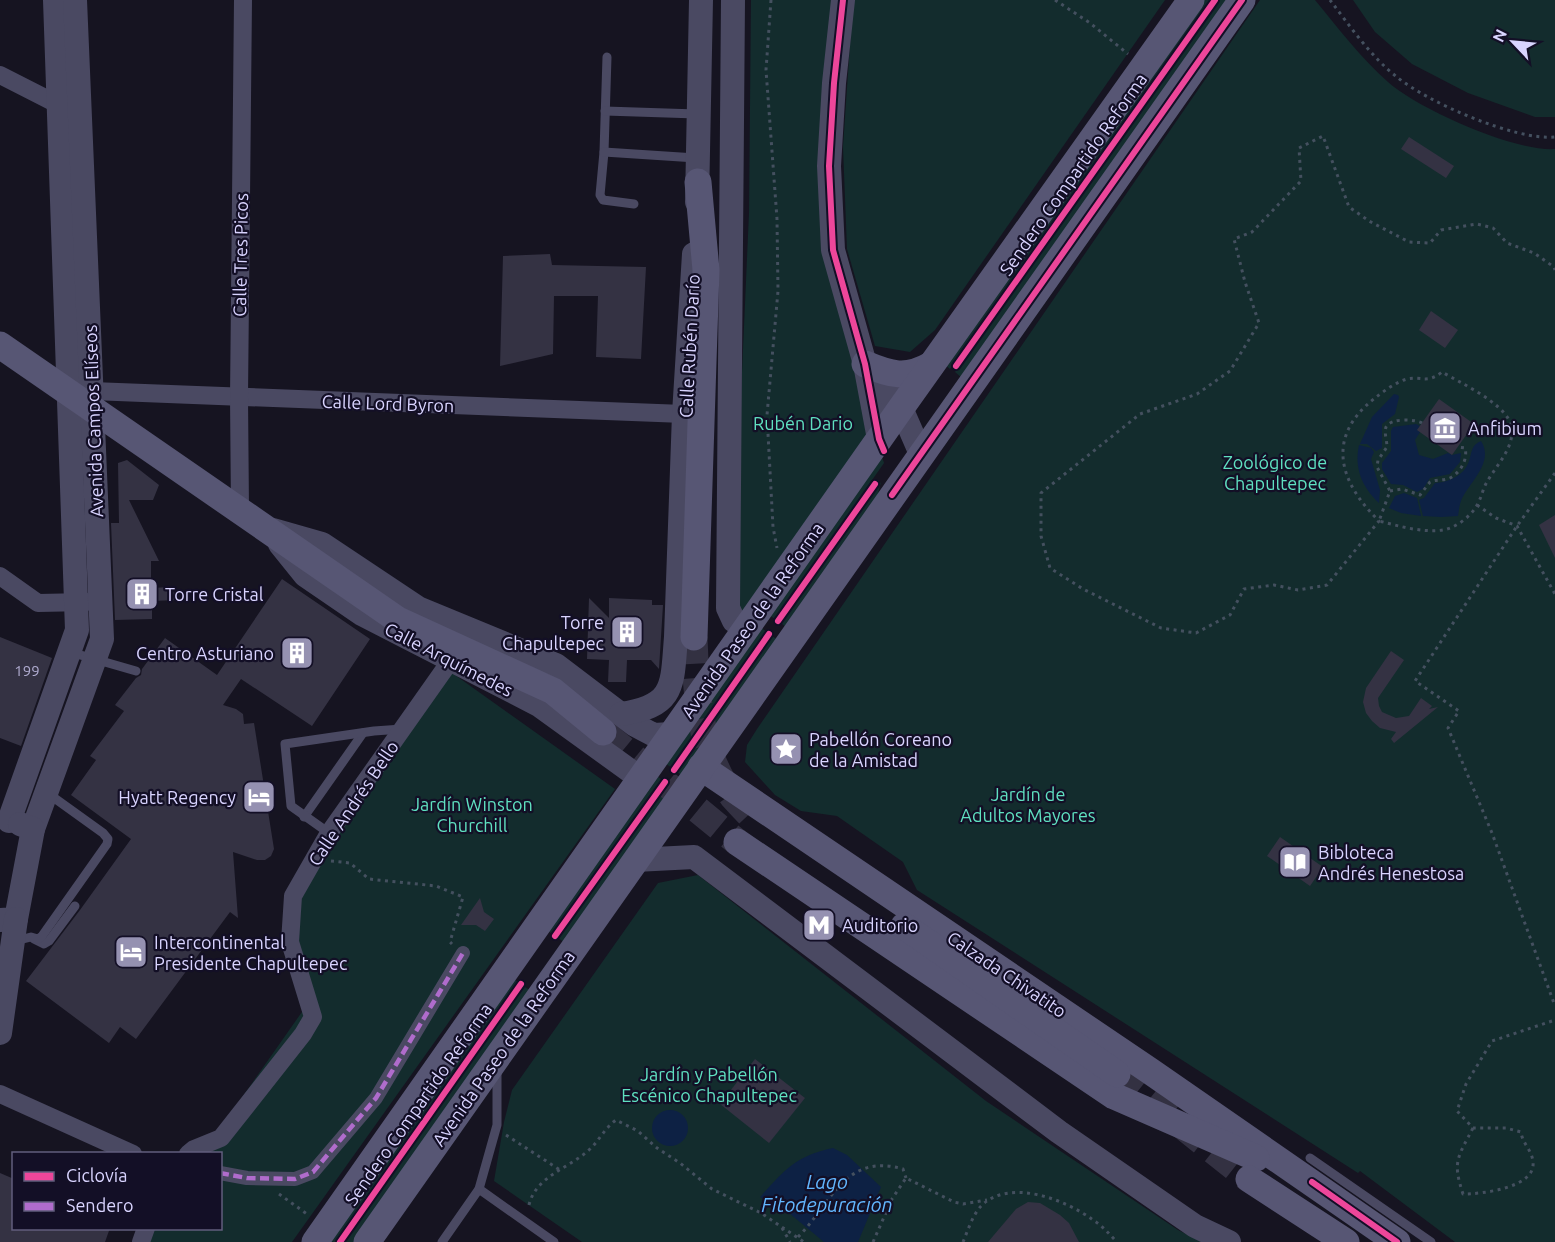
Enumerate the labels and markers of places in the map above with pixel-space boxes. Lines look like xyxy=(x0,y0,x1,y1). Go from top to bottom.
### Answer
museum icon: Anfibium xyxy=(1427,410,1463,446)
place label: Anfibium xyxy=(1468,418,1542,438)
building icon: Torre Cristal xyxy=(124,576,160,612)
place label: Torre Cristal xyxy=(165,584,264,604)
place label: Torre Chapultepec xyxy=(502,612,604,653)
building icon: Torre Chapultepec xyxy=(609,614,645,650)
building icon: Centro Asturiano xyxy=(279,635,315,671)
place label: Centro Asturiano xyxy=(136,643,274,663)
place label: Pabellón Coreano de la Amistad xyxy=(809,729,952,770)
place icon: Pabellón Coreano de la Amistad xyxy=(768,731,804,767)
hotel icon: Hyatt Regency xyxy=(241,779,277,815)
place label: Hyatt Regency xyxy=(118,787,236,807)
place label: Bibloteca Andrés Henestosa xyxy=(1318,842,1464,883)
library icon: Bibloteca Andrés Henestosa xyxy=(1277,844,1313,880)
metro station icon: Auditorio xyxy=(801,907,837,943)
place label: Auditorio xyxy=(842,915,918,935)
place label: Intercontinental Presidente Chapultepec xyxy=(154,932,347,973)
hotel icon: Intercontinental Presidente Chapultepec xyxy=(113,934,149,970)

